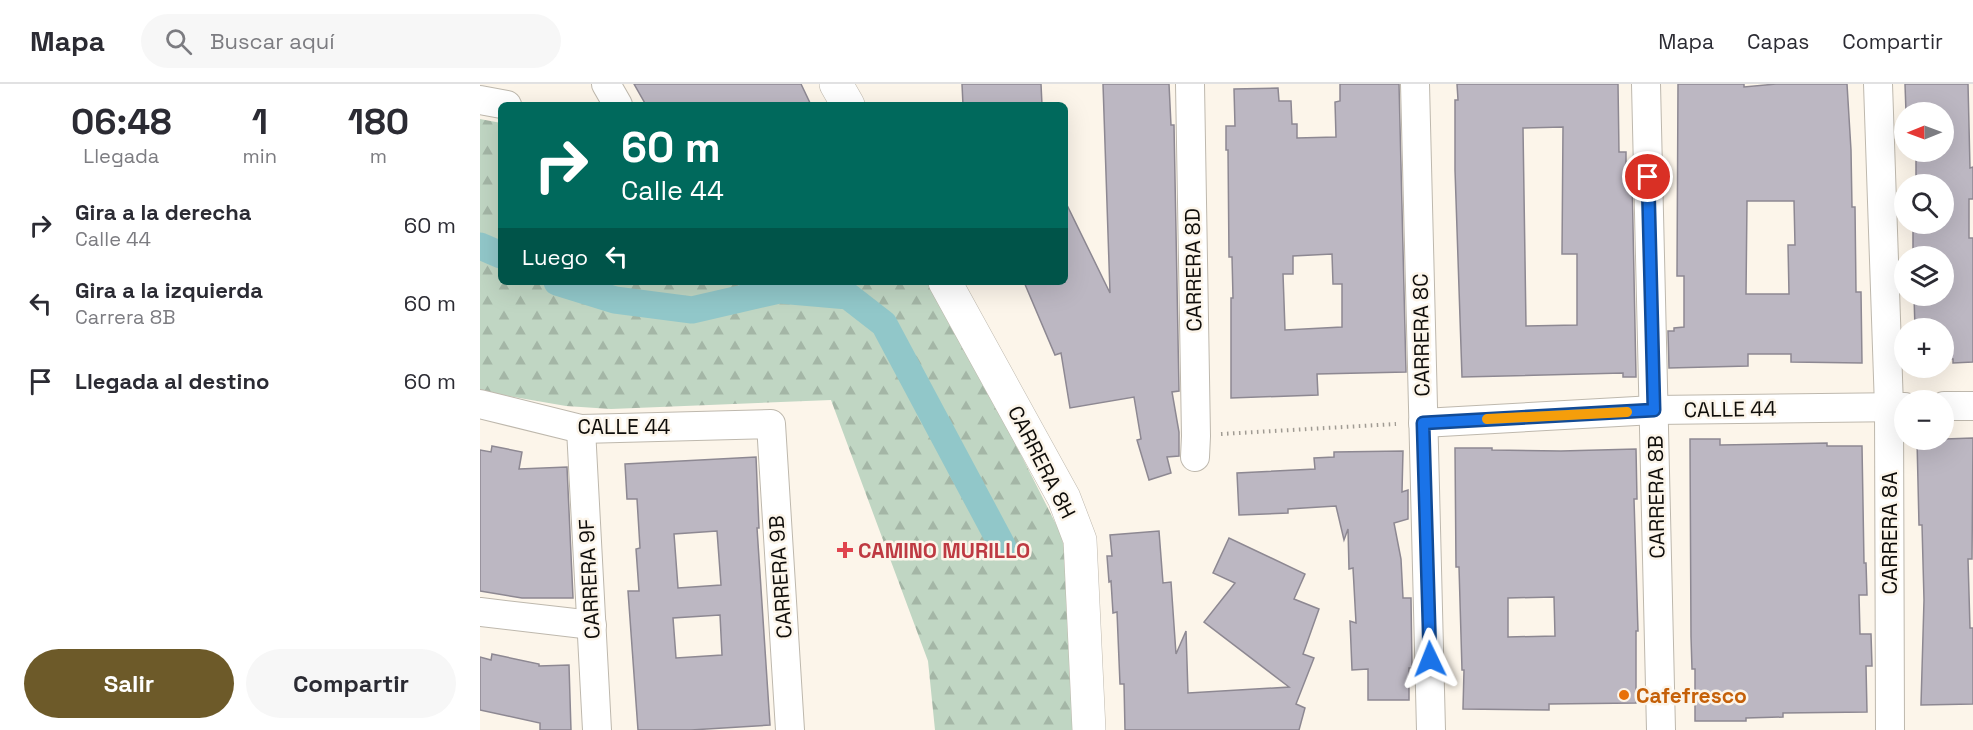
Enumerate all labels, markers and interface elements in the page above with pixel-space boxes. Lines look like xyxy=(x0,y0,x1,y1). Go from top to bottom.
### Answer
search box xyxy=(141,14,561,68)
text: Mapa xyxy=(30,23,105,59)
icon: search xyxy=(162,25,195,58)
text: Buscar aquí xyxy=(210,27,335,55)
text: Mapa xyxy=(1658,28,1714,55)
text: Capas xyxy=(1747,28,1809,55)
text: Compartir xyxy=(1842,28,1943,55)
text: 06:48 xyxy=(71,99,172,145)
text: 1 xyxy=(252,99,268,145)
text: 180 xyxy=(348,99,409,145)
north arrow xyxy=(1894,102,1954,162)
map controls xyxy=(1894,102,1954,450)
text: 60 m xyxy=(621,121,721,174)
icon: right xyxy=(522,126,600,204)
text: Llegada xyxy=(83,143,159,169)
text: min xyxy=(243,143,277,169)
text: m xyxy=(370,143,387,169)
pin xyxy=(1622,151,1673,202)
icon: arrive xyxy=(1631,160,1664,193)
text: Calle 44 xyxy=(621,173,724,208)
button: search xyxy=(1894,174,1954,234)
text: Gira a la derecha xyxy=(75,198,252,226)
street label: CARRERA 8D xyxy=(1178,208,1208,332)
icon: right xyxy=(24,209,57,242)
text: 60 m xyxy=(404,211,456,239)
text: Calle 44 xyxy=(75,226,151,252)
icon: left xyxy=(600,240,633,273)
text: Luego xyxy=(522,243,588,271)
button: layers xyxy=(1894,246,1954,306)
street label: CARRERA 8C xyxy=(1406,273,1436,397)
text: Gira a la izquierda xyxy=(75,276,263,304)
icon: left xyxy=(24,287,57,320)
text: 60 m xyxy=(404,289,456,317)
text: Carrera 8B xyxy=(75,304,175,330)
button: + xyxy=(1894,318,1954,378)
icon: arrive xyxy=(24,365,57,398)
text: Llegada al destino xyxy=(75,367,269,395)
text: 60 m xyxy=(404,367,456,395)
button: − xyxy=(1894,390,1954,450)
street label: CALLE 44 xyxy=(1683,395,1777,423)
street label: CARRERA 8H xyxy=(1002,401,1082,523)
street label: CALLE 44 xyxy=(578,413,670,440)
street label: CARRERA 8B xyxy=(1641,435,1671,559)
street label: CARRERA 8A xyxy=(1876,472,1903,594)
street label: CARRERA 9B xyxy=(762,515,798,639)
street label: CARRERA 9F xyxy=(572,518,606,640)
place label: CAMINO MURILLO xyxy=(858,537,1030,564)
marker: CAMINO MURILLO xyxy=(836,541,854,559)
position arrow xyxy=(1398,627,1462,691)
button: Salir xyxy=(24,649,234,718)
button: Compartir xyxy=(246,649,456,718)
place label: Cafefresco xyxy=(1636,682,1747,709)
marker: Cafefresco xyxy=(1617,688,1631,702)

